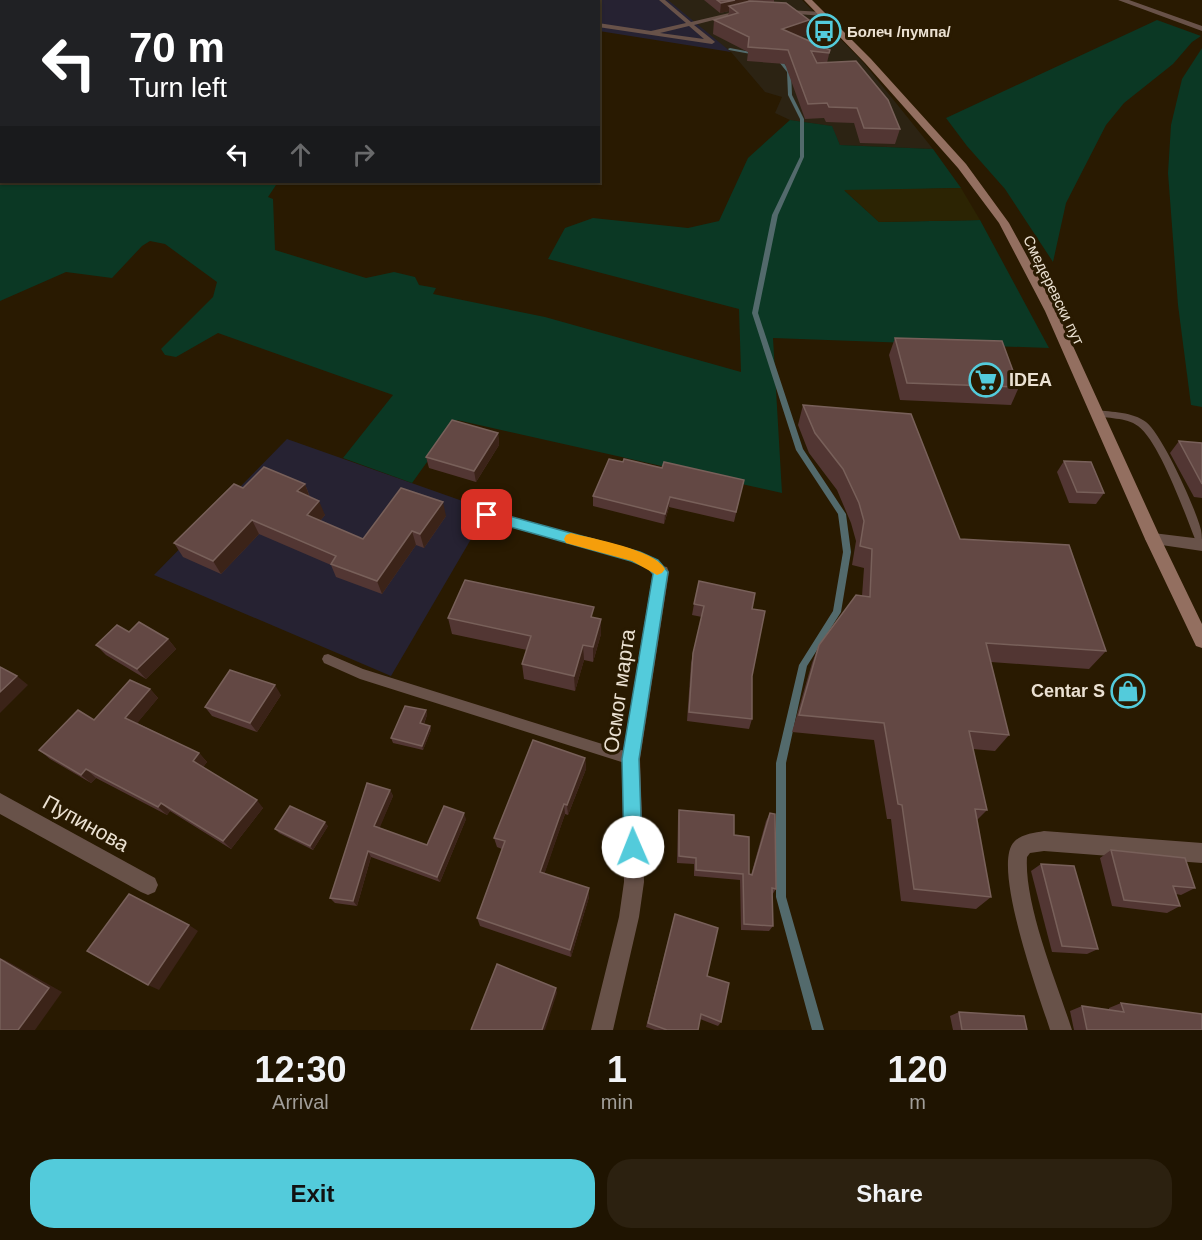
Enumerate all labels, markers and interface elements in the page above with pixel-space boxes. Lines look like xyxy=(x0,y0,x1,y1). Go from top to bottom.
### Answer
bus stop icon: Болеч /пумпа/ xyxy=(806,13,842,49)
place label: Болеч /пумпа/ xyxy=(847,23,952,40)
icon: left xyxy=(30,24,108,102)
text: 70 m xyxy=(129,24,225,71)
text: Turn left xyxy=(129,73,227,103)
icon: left xyxy=(221,138,254,171)
icon: ahead xyxy=(284,138,317,171)
icon: right xyxy=(347,138,380,171)
street label: Смедеревски пут xyxy=(1020,232,1088,348)
supermarket icon: IDEA xyxy=(968,362,1004,398)
place label: IDEA xyxy=(1009,370,1052,390)
pin xyxy=(461,489,512,540)
icon: arrive xyxy=(470,498,503,531)
street label: Осмог марта xyxy=(599,627,639,754)
shop icon: Centar S xyxy=(1110,673,1146,709)
place label: Centar S xyxy=(1031,681,1105,701)
street label: Пупинова xyxy=(39,790,133,856)
position arrow xyxy=(601,815,665,879)
text: 12:30 xyxy=(254,1049,346,1090)
text: 1 xyxy=(607,1049,627,1090)
text: 120 xyxy=(887,1049,948,1090)
text: Arrival xyxy=(272,1091,329,1113)
text: min xyxy=(601,1091,633,1113)
text: m xyxy=(909,1091,926,1113)
button: Exit xyxy=(30,1159,595,1228)
button: Share xyxy=(607,1159,1172,1228)

